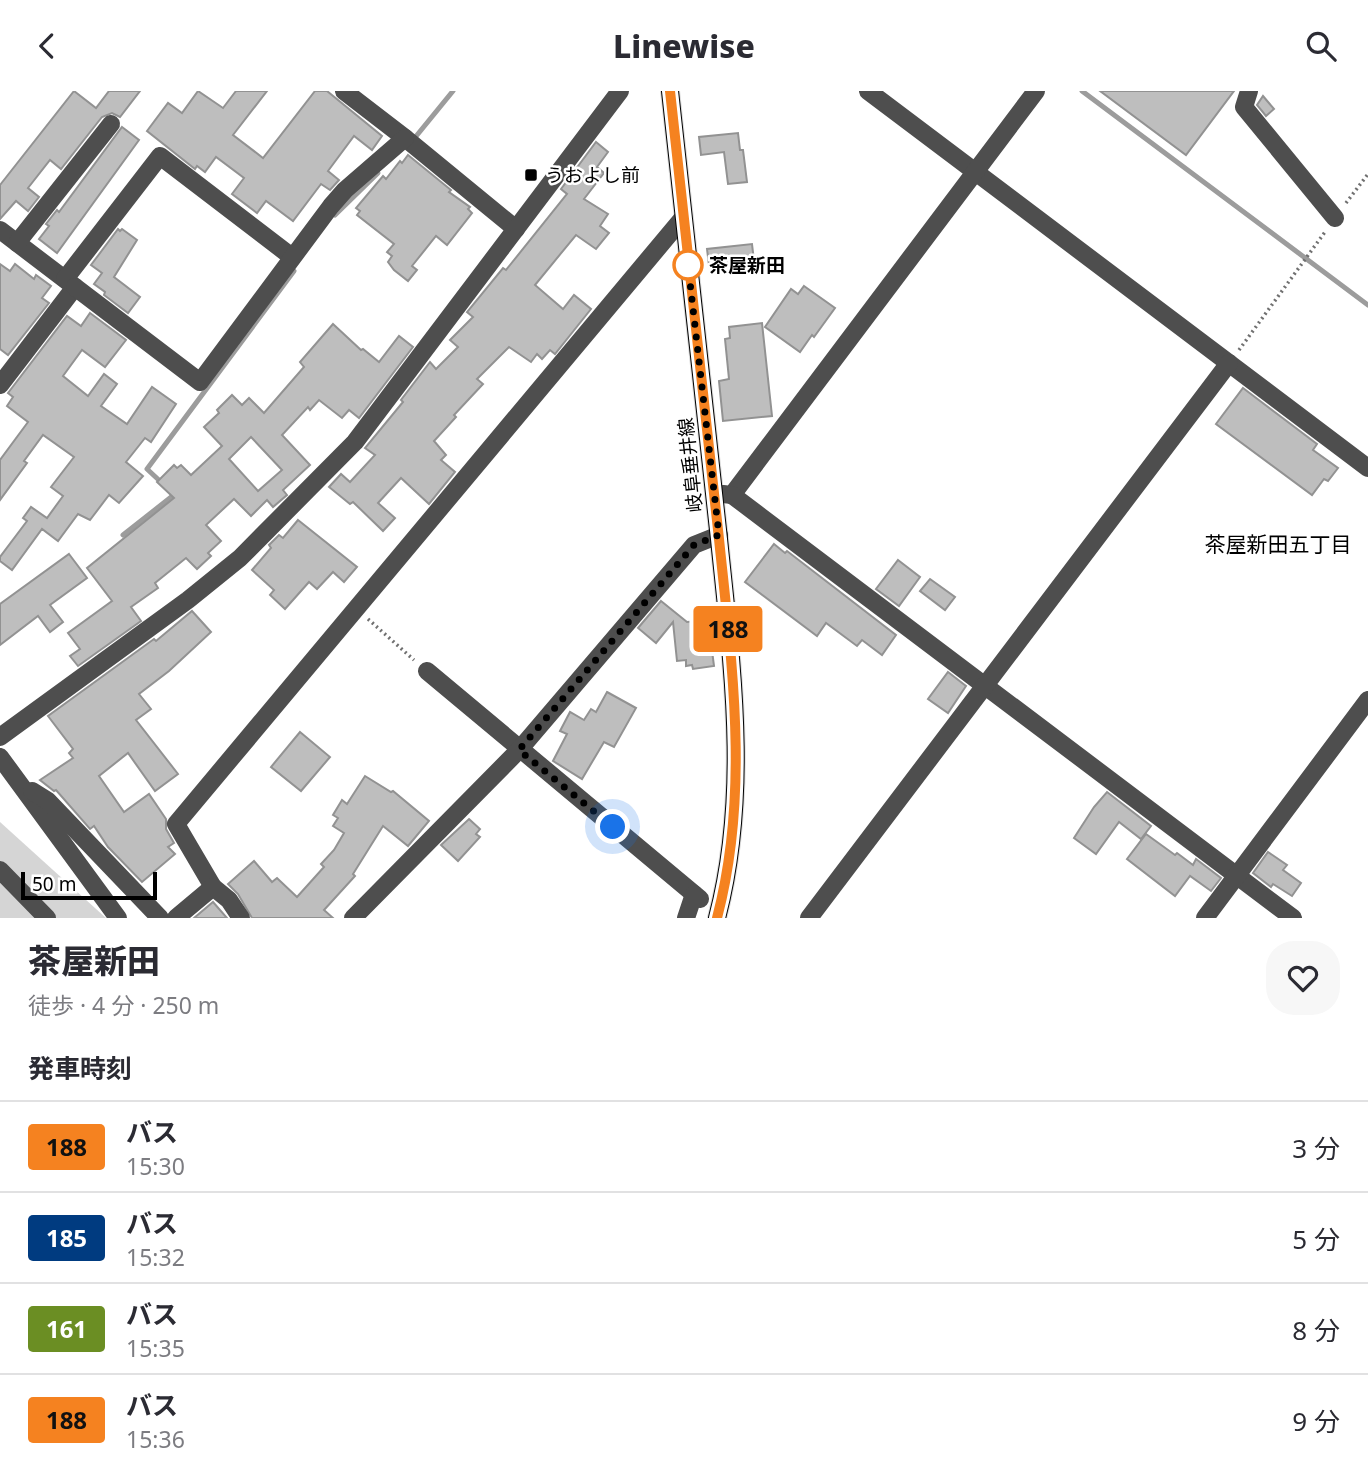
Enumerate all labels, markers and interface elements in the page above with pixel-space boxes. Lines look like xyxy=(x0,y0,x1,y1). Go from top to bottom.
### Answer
text: Linewise xyxy=(613,24,755,67)
icon: back xyxy=(28,27,66,65)
icon: search xyxy=(1302,27,1340,65)
place label: うおよし前 xyxy=(545,162,640,188)
marker: うおよし前 xyxy=(523,167,539,183)
marker: 茶屋新田 xyxy=(673,250,703,280)
place label: 茶屋新田 xyxy=(709,252,785,278)
street label: 岐阜垂井線 xyxy=(672,416,708,514)
district label: 茶屋新田五丁目 xyxy=(1205,530,1352,558)
line badge: 188 xyxy=(688,606,768,652)
text: 188 xyxy=(707,612,749,645)
your location xyxy=(595,809,630,844)
scale bar xyxy=(21,869,158,901)
text: 50 m xyxy=(32,871,76,897)
text: 茶屋新田 xyxy=(28,938,160,983)
button: heart xyxy=(1266,941,1340,1015)
text: 徒歩 · 4 分 · 250 m xyxy=(28,989,219,1021)
text: 発車時刻 xyxy=(28,1050,132,1086)
text: バス xyxy=(126,1114,178,1150)
text: 188 xyxy=(46,1130,87,1163)
text: 3 分 xyxy=(1292,1130,1340,1166)
text: 15:30 xyxy=(126,1150,185,1182)
text: バス xyxy=(126,1205,178,1241)
text: 185 xyxy=(46,1221,87,1254)
text: 5 分 xyxy=(1292,1221,1340,1257)
text: 15:32 xyxy=(126,1241,185,1273)
text: バス xyxy=(126,1296,178,1332)
text: 161 xyxy=(46,1312,87,1345)
text: 8 分 xyxy=(1292,1312,1340,1348)
text: 15:35 xyxy=(126,1332,185,1364)
text: バス xyxy=(126,1387,178,1423)
text: 188 xyxy=(46,1403,87,1436)
text: 9 分 xyxy=(1292,1403,1340,1439)
text: 15:36 xyxy=(126,1423,185,1455)

